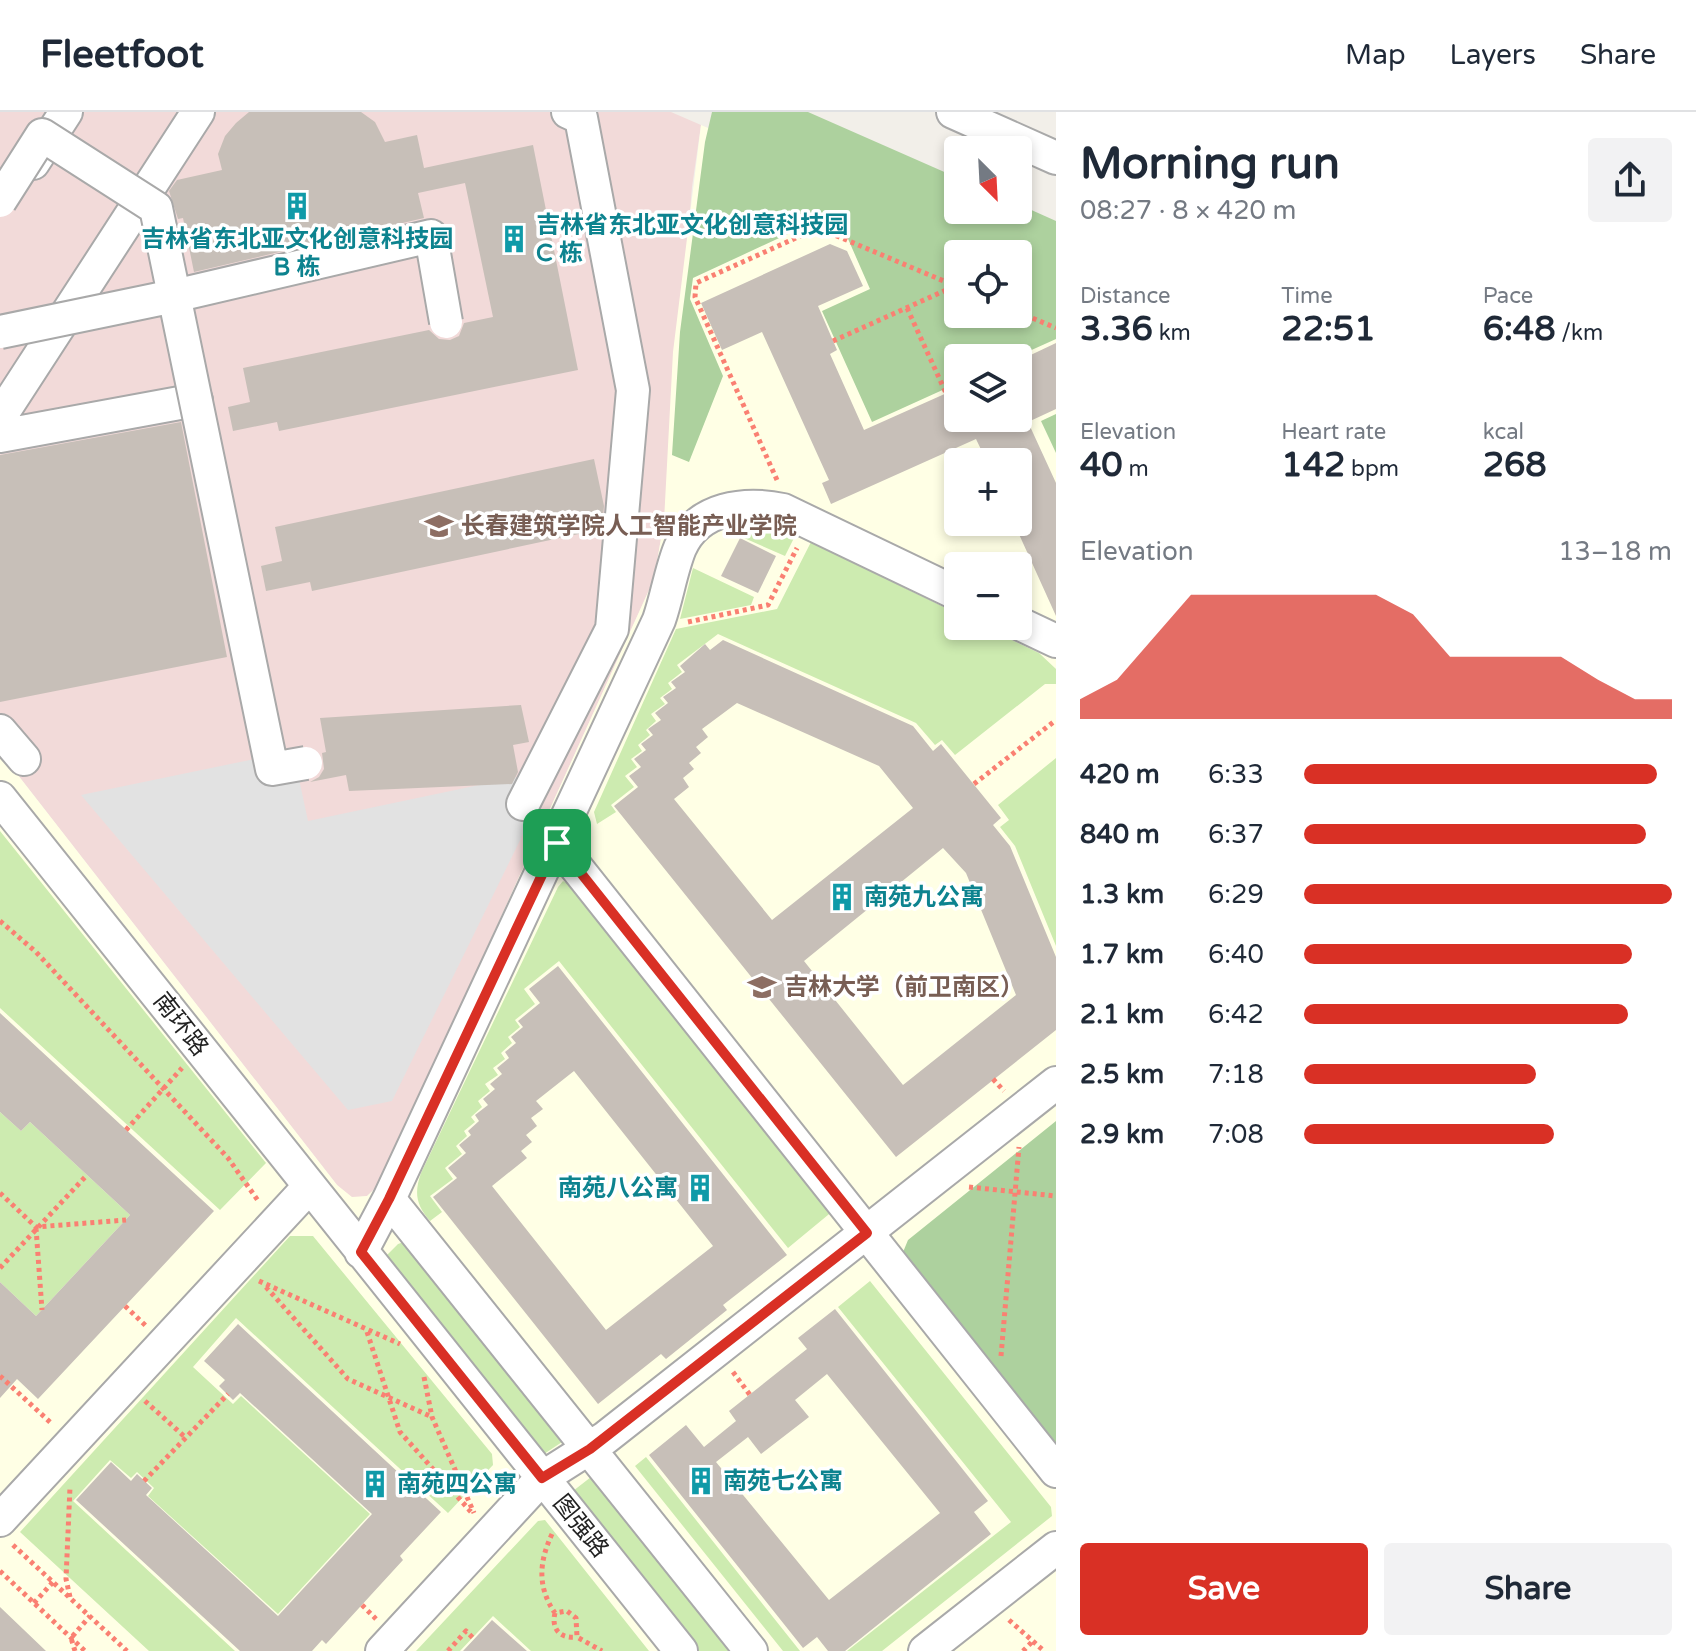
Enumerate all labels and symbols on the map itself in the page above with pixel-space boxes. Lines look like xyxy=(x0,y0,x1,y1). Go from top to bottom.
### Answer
north arrow xyxy=(944,136,1032,224)
building icon: 吉林省东北亚文化创意科技园 B 栋 xyxy=(282,191,312,221)
place label: 吉林省东北亚文化创意科技园 C 栋 xyxy=(536,211,848,268)
building icon: 吉林省东北亚文化创意科技园 C 栋 xyxy=(499,224,529,254)
place label: 吉林省东北亚文化创意科技园 B 栋 xyxy=(141,225,453,282)
school or university icon: 长春建筑学院人工智能产业学院 xyxy=(424,511,454,541)
place label: 长春建筑学院人工智能产业学院 xyxy=(461,512,797,541)
pin xyxy=(523,809,591,877)
building icon: 南苑九公寓 xyxy=(827,882,857,912)
place label: 南苑九公寓 xyxy=(864,883,984,912)
school or university icon: 吉林大学（前卫南区） xyxy=(747,972,777,1002)
place label: 吉林大学（前卫南区） xyxy=(784,973,1024,1002)
street label: 南环路 xyxy=(147,987,214,1062)
building icon: 南苑八公寓 xyxy=(685,1173,715,1203)
place label: 南苑八公寓 xyxy=(558,1174,678,1203)
building icon: 南苑七公寓 xyxy=(686,1466,716,1496)
place label: 南苑七公寓 xyxy=(723,1467,843,1496)
building icon: 南苑四公寓 xyxy=(360,1469,390,1499)
place label: 南苑四公寓 xyxy=(397,1470,517,1499)
street label: 图强路 xyxy=(547,1489,615,1563)

